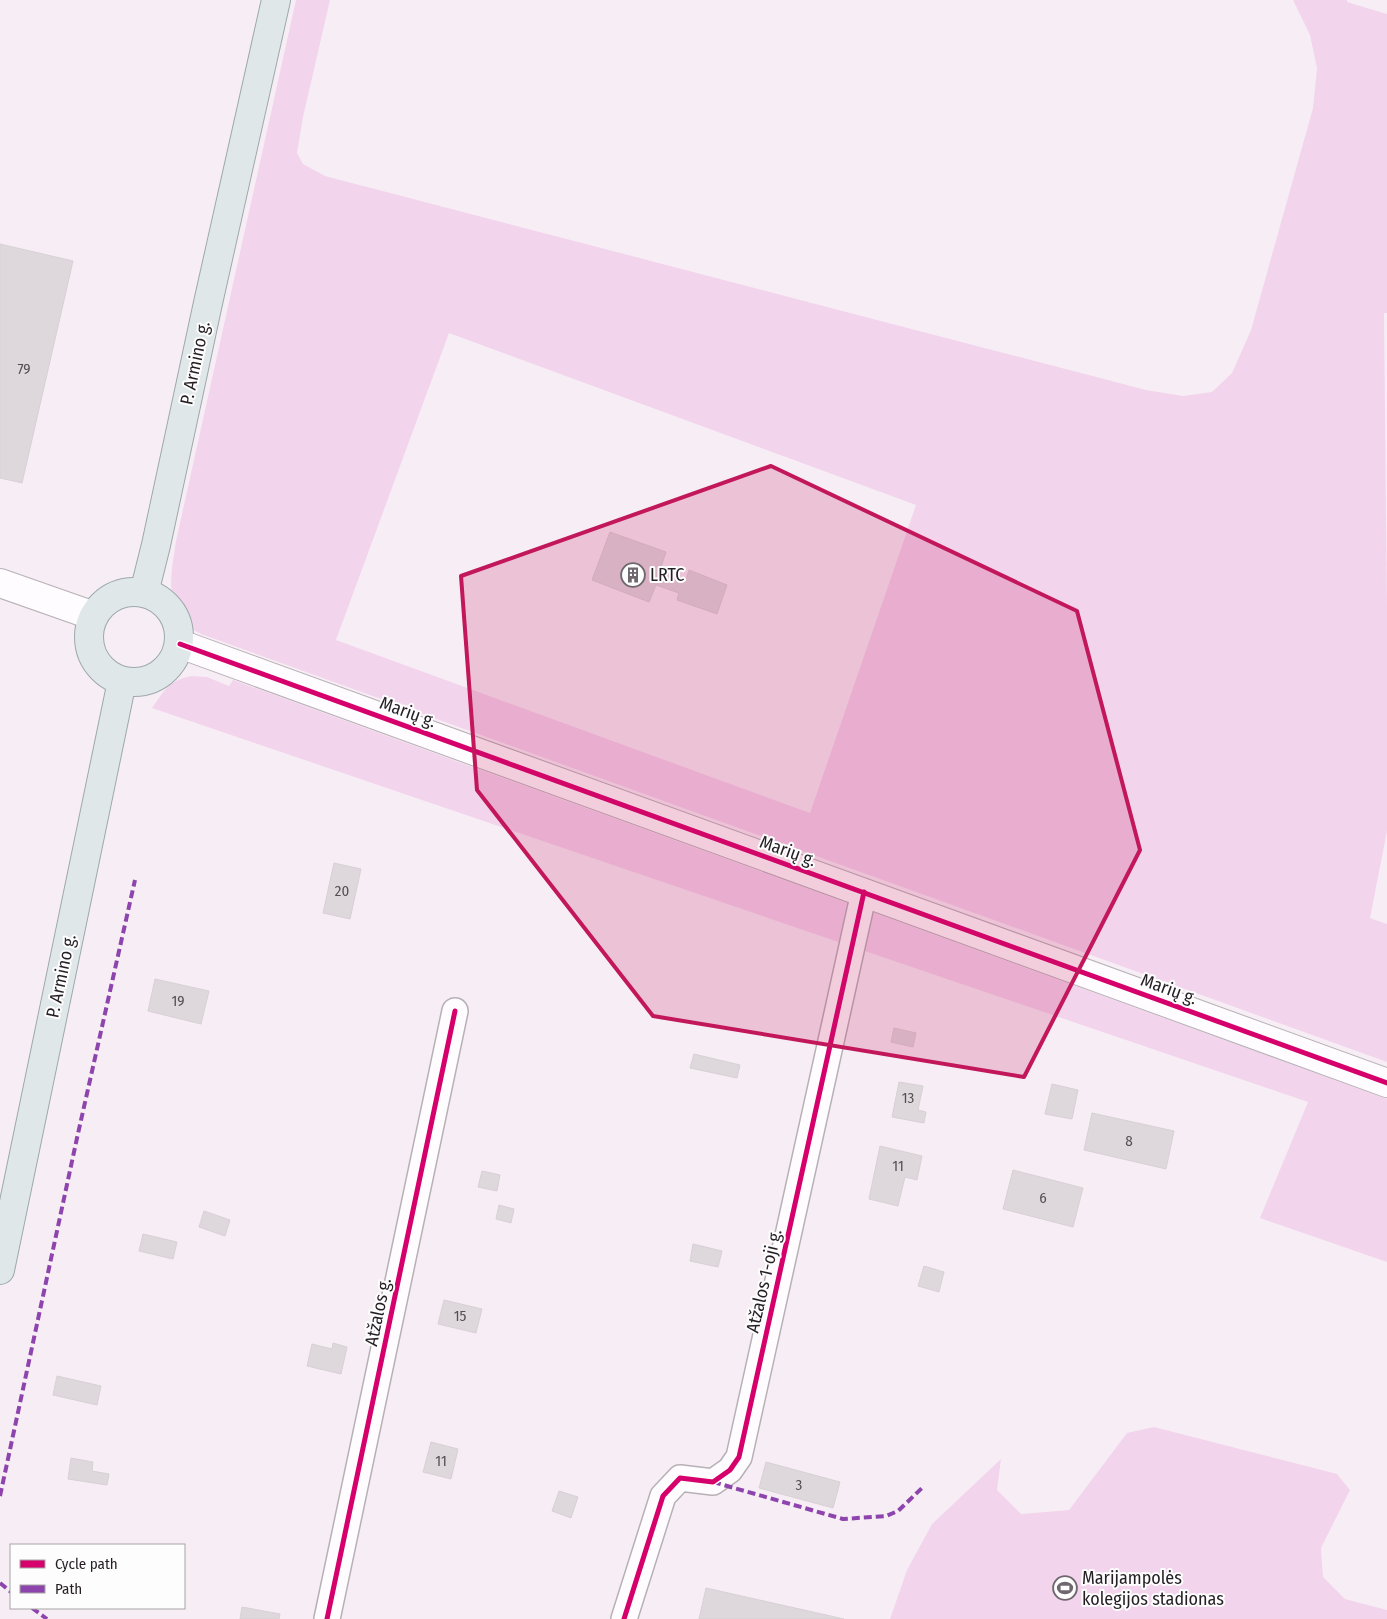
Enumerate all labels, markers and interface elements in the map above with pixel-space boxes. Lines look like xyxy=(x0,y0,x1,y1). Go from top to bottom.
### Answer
street label: P. Armino g. xyxy=(175,319,215,407)
house number: 79 xyxy=(17,360,31,378)
building icon: LRTC xyxy=(620,562,646,588)
place label: LRTC xyxy=(650,564,684,586)
street label: Marių g. xyxy=(377,692,439,732)
street label: Marių g. xyxy=(757,831,819,871)
house number: 20 xyxy=(335,882,349,900)
street label: P. Armino g. xyxy=(41,932,81,1020)
street label: Marių g. xyxy=(1138,969,1200,1009)
house number: 19 xyxy=(171,992,185,1010)
house number: 13 xyxy=(902,1089,915,1107)
house number: 8 xyxy=(1125,1132,1133,1150)
house number: 11 xyxy=(892,1157,904,1175)
house number: 6 xyxy=(1039,1189,1047,1207)
street label: Atžalos 1-oji g. xyxy=(741,1227,787,1335)
street label: Atžalos g. xyxy=(360,1276,396,1348)
house number: 15 xyxy=(454,1307,466,1325)
house number: 11 xyxy=(435,1452,447,1470)
house number: 3 xyxy=(796,1476,803,1494)
legend xyxy=(10,1544,185,1609)
text: Cycle path xyxy=(55,1555,118,1573)
place label: Marijampolės kolegijos stadionas xyxy=(1082,1567,1224,1610)
sports icon: Marijampolės kolegijos stadionas xyxy=(1052,1575,1078,1601)
text: Path xyxy=(55,1580,82,1598)

